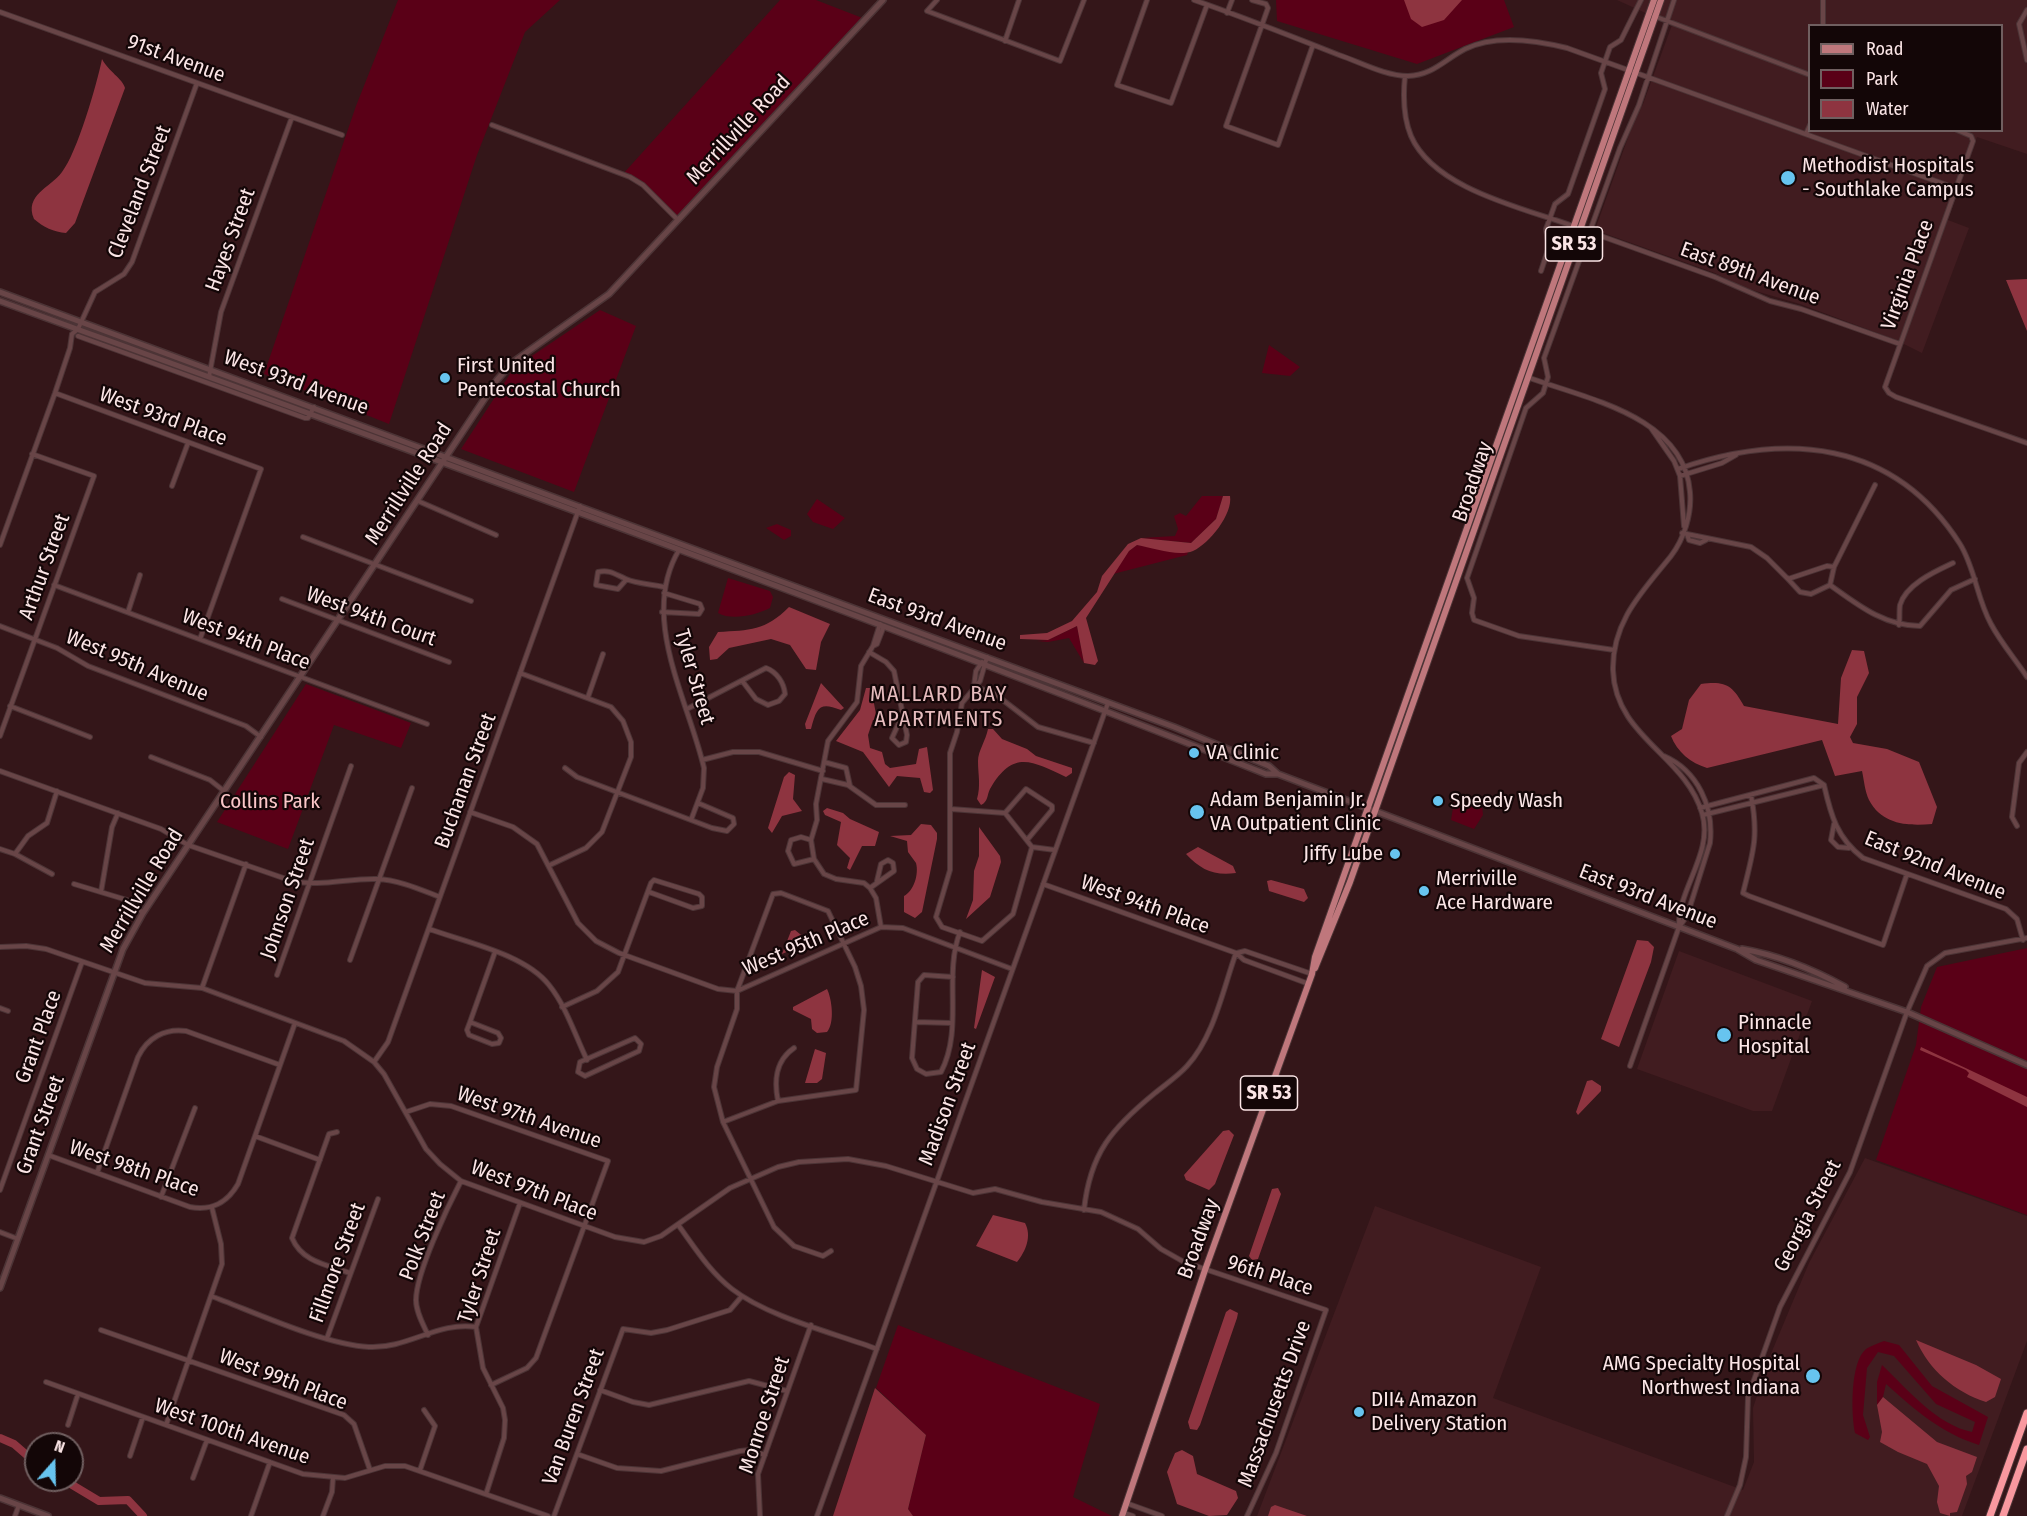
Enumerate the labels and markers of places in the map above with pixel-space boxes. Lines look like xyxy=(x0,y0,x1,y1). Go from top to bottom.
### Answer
place label: Methodist Hospitals - Southlake Campus xyxy=(1802,153,1974,203)
marker: Methodist Hospitals - Southlake Campus xyxy=(1779,169,1797,187)
place label: First United Pentecostal Church xyxy=(457,353,621,403)
marker: First United Pentecostal Church xyxy=(438,371,452,385)
place label: VA Clinic xyxy=(1206,740,1279,766)
marker: VA Clinic xyxy=(1187,746,1201,760)
place label: Adam Benjamin Jr. VA Outpatient Clinic xyxy=(1210,787,1381,837)
place label: Speedy Wash xyxy=(1450,788,1563,814)
marker: Speedy Wash xyxy=(1431,794,1445,808)
marker: Adam Benjamin Jr. VA Outpatient Clinic xyxy=(1188,803,1206,821)
place label: Jiffy Lube xyxy=(1303,841,1383,867)
marker: Jiffy Lube xyxy=(1388,847,1402,861)
place label: Merriville Ace Hardware xyxy=(1436,866,1553,916)
marker: Merriville Ace Hardware xyxy=(1417,884,1431,898)
place label: Pinnacle Hospital xyxy=(1738,1010,1811,1060)
marker: Pinnacle Hospital xyxy=(1715,1026,1733,1044)
place label: AMG Specialty Hospital Northwest Indiana xyxy=(1603,1351,1800,1401)
marker: AMG Specialty Hospital Northwest Indiana xyxy=(1804,1367,1822,1385)
place label: DII4 Amazon Delivery Station xyxy=(1371,1387,1507,1437)
marker: DII4 Amazon Delivery Station xyxy=(1352,1405,1366,1419)

